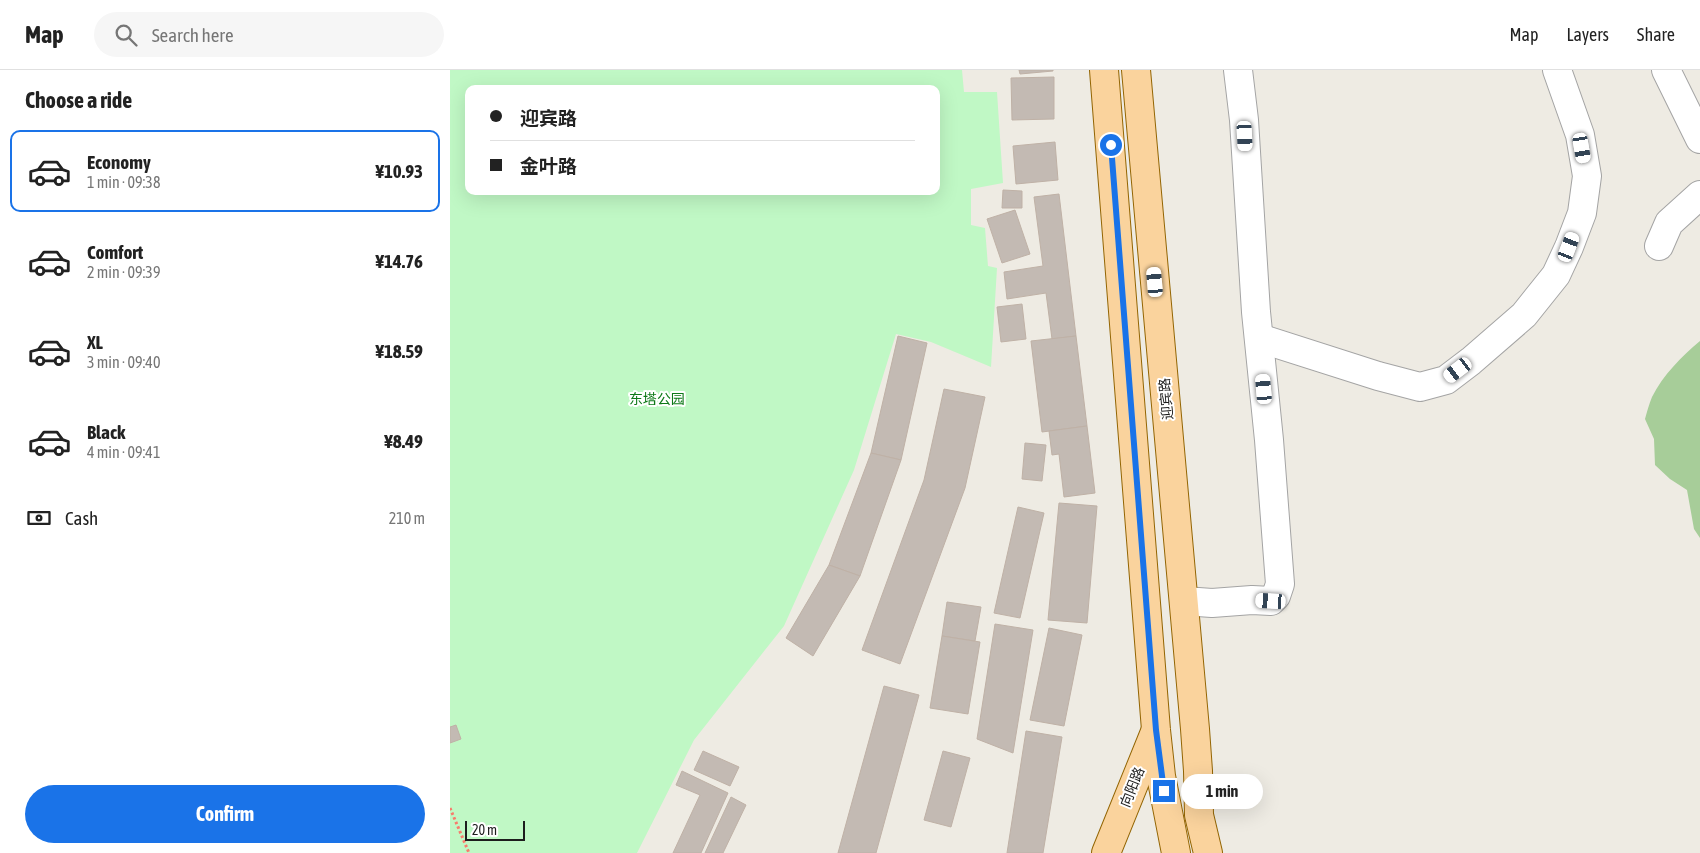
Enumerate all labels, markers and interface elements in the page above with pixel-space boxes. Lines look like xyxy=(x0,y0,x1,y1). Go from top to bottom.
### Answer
search box xyxy=(94,12,444,57)
text: Map xyxy=(25,21,64,48)
icon: search xyxy=(112,21,140,49)
text: Search here xyxy=(152,24,234,46)
text: Map xyxy=(1509,24,1538,45)
text: Layers xyxy=(1566,24,1609,45)
text: Share xyxy=(1637,24,1675,45)
text: Choose a ride xyxy=(25,87,132,113)
text: 迎宾路 xyxy=(520,107,577,129)
car xyxy=(1236,121,1253,151)
car xyxy=(1572,132,1591,164)
route start xyxy=(1100,134,1122,156)
icon: car xyxy=(27,149,72,194)
text: Economy xyxy=(87,151,151,173)
text: 金叶路 xyxy=(520,155,577,177)
text: ¥10.93 xyxy=(375,160,423,182)
text: 1 min · 09:38 xyxy=(87,173,160,191)
car xyxy=(1556,230,1581,264)
icon: car xyxy=(27,239,72,284)
text: Comfort xyxy=(87,241,143,263)
text: ¥14.76 xyxy=(375,250,423,272)
text: 2 min · 09:39 xyxy=(87,263,160,281)
car xyxy=(1146,266,1163,298)
icon: car xyxy=(27,329,72,374)
text: XL xyxy=(87,331,103,353)
text: ¥18.59 xyxy=(375,340,423,362)
text: 3 min · 09:40 xyxy=(87,353,160,371)
car xyxy=(1441,355,1474,385)
car xyxy=(1255,373,1272,405)
street label: 迎宾路 xyxy=(1156,377,1176,421)
park label: 东塔公园 xyxy=(629,391,685,407)
icon: car xyxy=(27,419,72,464)
text: Black xyxy=(87,421,125,443)
text: ¥8.49 xyxy=(384,430,423,452)
text: 4 min · 09:41 xyxy=(87,443,160,461)
icon: cash xyxy=(25,504,53,532)
text: Cash xyxy=(65,507,98,529)
text: 210 m xyxy=(389,509,425,527)
car xyxy=(1255,593,1286,609)
street label: 向阳路 xyxy=(1117,765,1147,809)
callout: 1 min xyxy=(1182,774,1264,808)
route end xyxy=(1153,780,1175,802)
text: 1 min xyxy=(1206,782,1238,800)
button: Confirm xyxy=(25,785,425,843)
scale bar xyxy=(465,818,525,841)
text: 20 m xyxy=(472,822,497,838)

